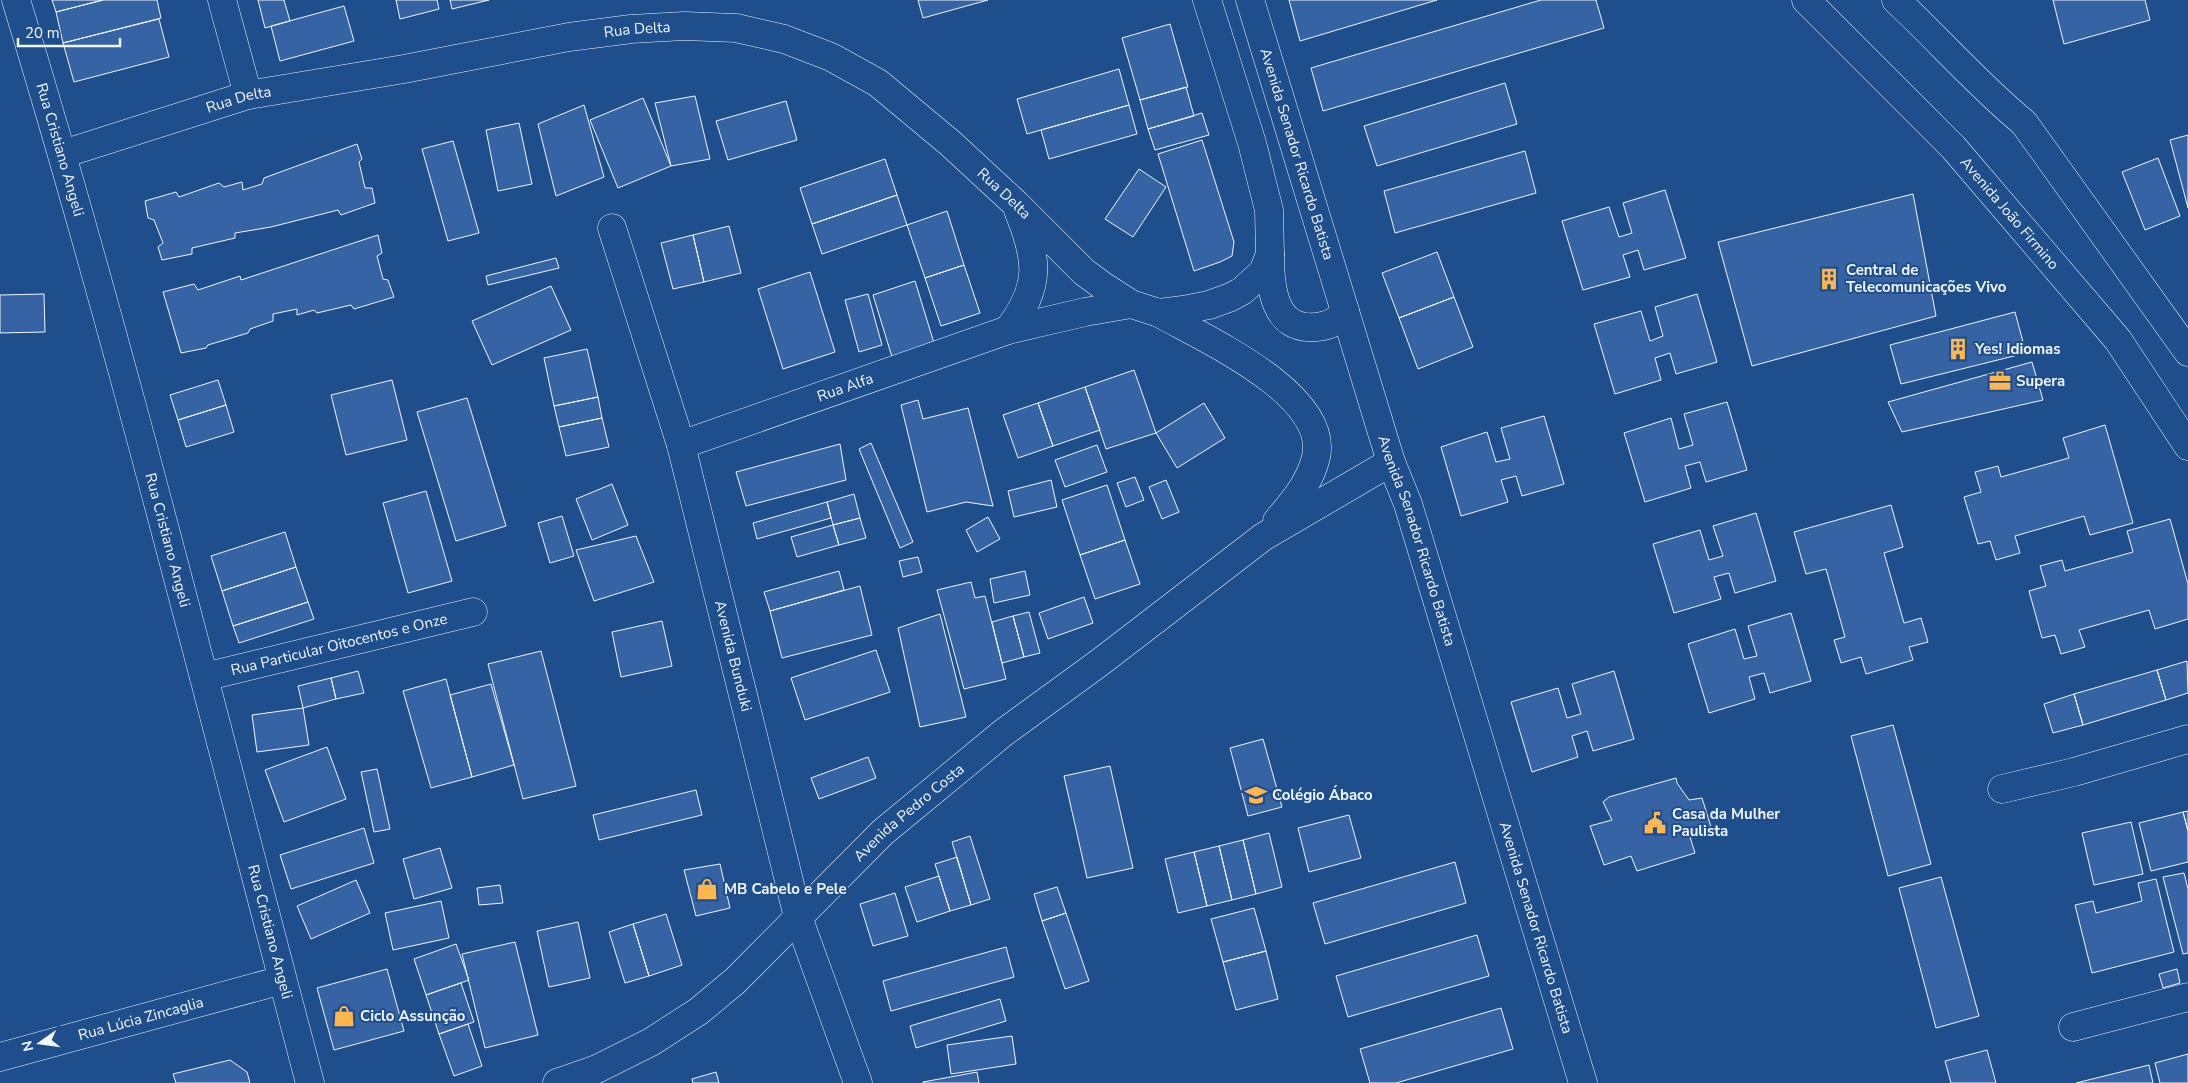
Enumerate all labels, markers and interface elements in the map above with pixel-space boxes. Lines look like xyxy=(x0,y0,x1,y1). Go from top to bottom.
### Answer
scale bar xyxy=(18,15,120,47)
street label: Rua Delta xyxy=(603,17,671,42)
text: 20 m xyxy=(25,23,60,43)
street label: Avenida Senador Ricardo Batista xyxy=(1255,46,1339,262)
street label: Rua Cristiano Angeli xyxy=(31,81,89,219)
street label: Rua Delta xyxy=(203,81,273,118)
street label: Avenida João Firmino xyxy=(1956,153,2063,274)
street label: Rua Delta xyxy=(973,163,1035,223)
place label: Central de Telecomunicações Vivo xyxy=(1846,260,2007,297)
building icon: Central de Telecomunicações Vivo xyxy=(1816,266,1842,292)
building icon: Yes! Idiomas xyxy=(1945,336,1971,362)
place label: Yes! Idiomas xyxy=(1974,339,2061,359)
street label: Rua Alfa xyxy=(814,368,876,406)
office icon: Supera xyxy=(1987,368,2013,394)
place label: Supera xyxy=(2016,371,2065,391)
street label: Avenida Senador Ricardo Batista xyxy=(1373,433,1460,649)
street label: Rua Cristiano Angeli xyxy=(140,471,195,609)
street label: Avenida Bunduki xyxy=(710,598,757,714)
street label: Rua Particular Oitocentos e Onze xyxy=(229,609,449,680)
street label: Avenida Pedro Costa xyxy=(849,759,968,866)
school or university icon: Colégio Ábaco xyxy=(1243,782,1269,808)
place label: Colégio Ábaco xyxy=(1272,785,1373,805)
place label: Casa da Mulher Paulista xyxy=(1672,804,1780,841)
public building icon: Casa da Mulher Paulista xyxy=(1642,810,1668,836)
street label: Avenida Senador Ricardo Batista xyxy=(1495,819,1578,1036)
street label: Rua Cristiano Angeli xyxy=(243,863,297,1001)
shop icon: MB Cabelo e Pele xyxy=(694,876,720,902)
place label: MB Cabelo e Pele xyxy=(724,879,847,899)
street label: Rua Lúcia Zincaglia xyxy=(76,992,206,1045)
shop icon: Ciclo Assunção xyxy=(331,1003,357,1029)
place label: Ciclo Assunção xyxy=(360,1006,466,1026)
north arrow xyxy=(15,1018,65,1068)
text: N xyxy=(17,1039,38,1053)

